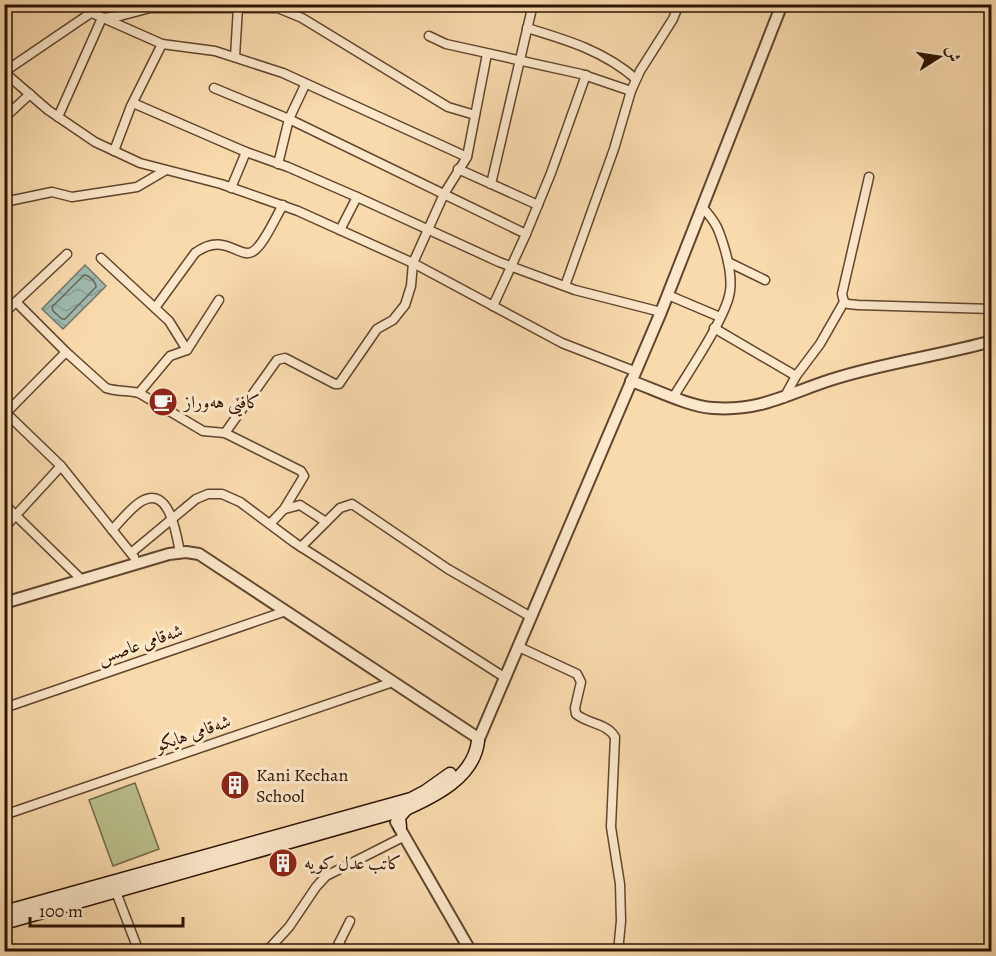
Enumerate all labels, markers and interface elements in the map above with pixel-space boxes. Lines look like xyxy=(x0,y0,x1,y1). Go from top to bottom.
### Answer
north arrow xyxy=(909,27,969,87)
text: ش xyxy=(940,44,965,64)
cafe icon: کافێی هەوراز xyxy=(147,386,179,418)
place label: کافێی هەوراز xyxy=(182,390,260,417)
street label: شه‌قامی عاصس xyxy=(94,618,186,670)
street label: شه‌قامی هایكو xyxy=(150,709,234,758)
place label: Kani Kechan School xyxy=(256,763,348,808)
building icon: Kani Kechan School xyxy=(219,769,251,801)
building icon: كاتب عدل كويه xyxy=(267,847,299,879)
place label: كاتب عدل كويه xyxy=(304,851,402,875)
scale bar xyxy=(30,890,183,928)
text: 100 m xyxy=(39,899,83,923)

